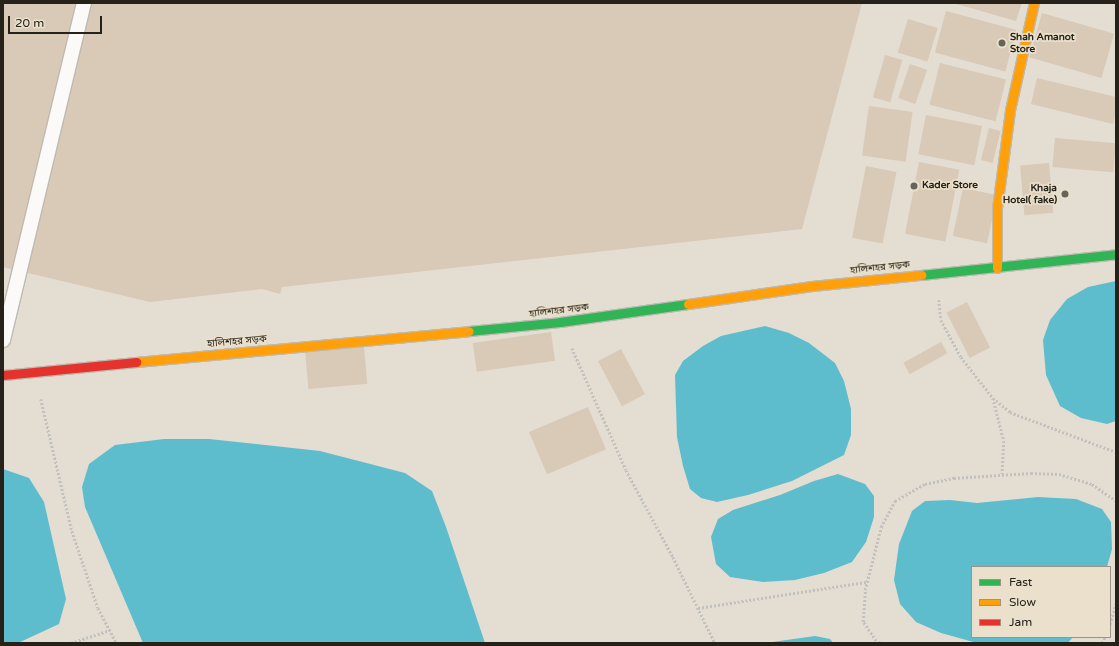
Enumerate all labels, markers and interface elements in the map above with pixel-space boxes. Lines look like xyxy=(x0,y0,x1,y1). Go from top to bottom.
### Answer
scale bar xyxy=(10,8,104,34)
text: 20 m xyxy=(15,16,44,30)
place label: Shah Amanot Store xyxy=(1010,31,1075,54)
marker: Shah Amanot Store xyxy=(997,38,1007,48)
place label: Kader Store xyxy=(922,180,978,192)
marker: Kader Store xyxy=(909,181,919,191)
place label: Khaja Hotel( fake) xyxy=(1003,182,1057,206)
marker: Khaja Hotel( fake) xyxy=(1060,189,1070,199)
street label: হালিশহর সড়ক xyxy=(849,259,911,277)
street label: হালিশহর সড়ক xyxy=(528,301,590,321)
street label: হালিশহর সড়ক xyxy=(207,333,267,351)
legend xyxy=(971,566,1111,638)
text: Fast xyxy=(1009,575,1032,589)
text: Slow xyxy=(1009,595,1036,609)
text: Jam xyxy=(1009,615,1032,629)

